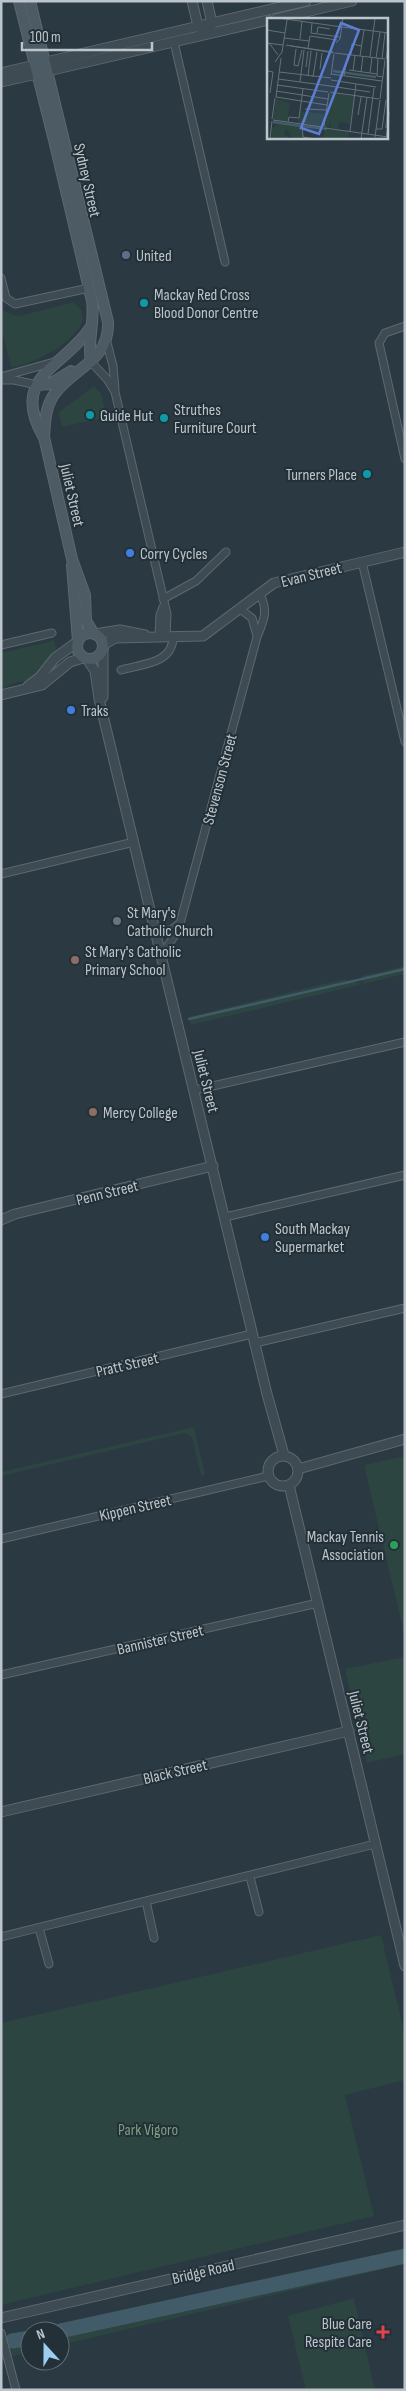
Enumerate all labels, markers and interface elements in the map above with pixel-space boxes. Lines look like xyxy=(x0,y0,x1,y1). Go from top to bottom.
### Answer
inset map xyxy=(267,18,388,139)
scale bar xyxy=(22,20,152,52)
text: 100 m xyxy=(30,28,61,47)
street label: Sydney Street xyxy=(69,142,104,219)
place label: United xyxy=(136,247,172,266)
marker: United xyxy=(120,249,132,261)
place label: Mackay Red Cross Blood Donor Centre xyxy=(154,286,258,323)
marker: Mackay Red Cross Blood Donor Centre xyxy=(138,297,150,309)
place label: Struthes Furniture Court xyxy=(174,401,257,438)
place label: Guide Hut xyxy=(100,407,153,426)
marker: Guide Hut xyxy=(84,409,96,421)
marker: Struthes Furniture Court xyxy=(158,412,170,424)
street label: Juliet Street xyxy=(55,461,88,529)
place label: Turners Place xyxy=(286,466,357,485)
marker: Turners Place xyxy=(361,468,373,480)
place label: Corry Cycles xyxy=(140,545,208,564)
marker: Corry Cycles xyxy=(124,547,136,559)
street label: Evan Street xyxy=(279,559,344,592)
place label: Traks xyxy=(81,702,109,721)
marker: Traks xyxy=(65,704,77,716)
street label: Stevenson Street xyxy=(199,732,242,827)
place label: St Mary's Catholic Church xyxy=(127,904,213,941)
marker: St Mary's Catholic Church xyxy=(111,915,123,927)
place label: St Mary's Catholic Primary School xyxy=(85,943,181,980)
marker: St Mary's Catholic Primary School xyxy=(69,954,81,966)
street label: Juliet Street xyxy=(188,1047,223,1115)
place label: Mercy College xyxy=(103,1104,178,1123)
marker: Mercy College xyxy=(87,1106,99,1118)
street label: Penn Street xyxy=(74,1177,140,1210)
place label: South Mackay Supermarket xyxy=(275,1220,350,1257)
marker: South Mackay Supermarket xyxy=(259,1231,271,1243)
street label: Pratt Street xyxy=(94,1349,160,1382)
street label: Kippen Street xyxy=(98,1491,173,1526)
place label: Mackay Tennis Association xyxy=(307,1528,384,1565)
marker: Mackay Tennis Association xyxy=(388,1539,400,1551)
street label: Bannister Street xyxy=(115,1621,205,1660)
street label: Juliet Street xyxy=(343,1688,378,1756)
street label: Black Street xyxy=(141,1756,209,1789)
park label: Park Vigoro xyxy=(118,2121,178,2140)
street label: Bridge Road xyxy=(170,2256,236,2289)
place label: Blue Care Respite Care xyxy=(305,2315,372,2352)
north arrow xyxy=(20,2321,70,2371)
text: N xyxy=(34,2325,47,2344)
marker: Blue Care Respite Care xyxy=(376,2325,390,2339)

